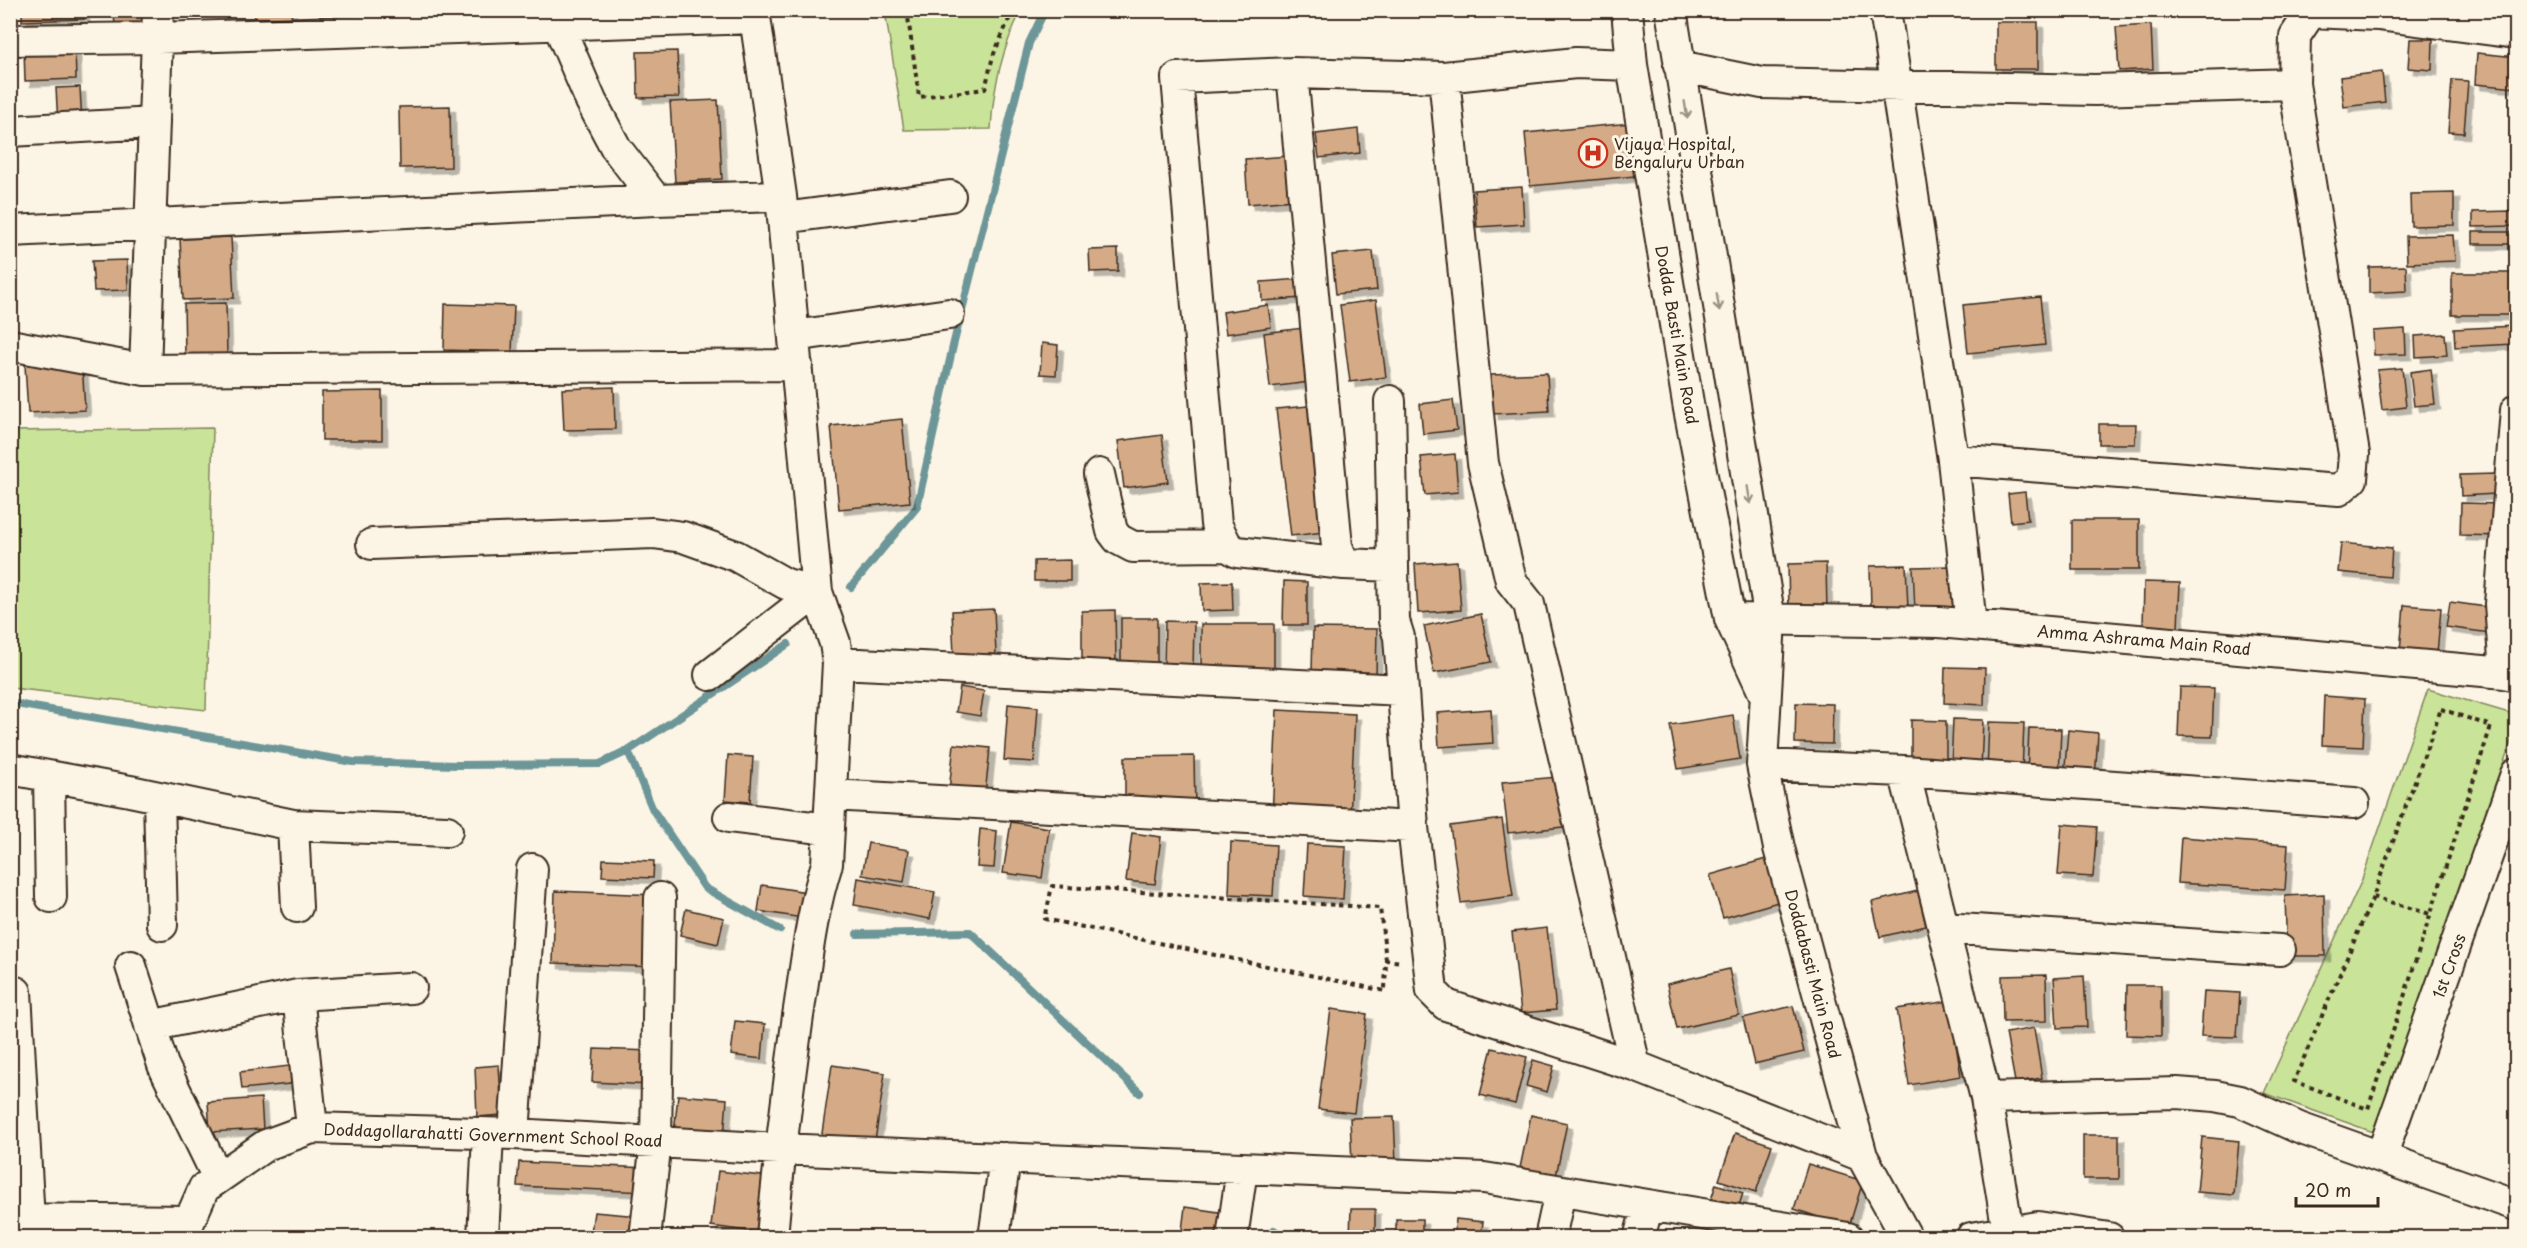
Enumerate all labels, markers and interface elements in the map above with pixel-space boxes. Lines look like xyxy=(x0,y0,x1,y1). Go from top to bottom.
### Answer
one-way arrow xyxy=(1681,100,1692,119)
place label: Vijaya Hospital, Bengaluru Urban xyxy=(1614,131,1745,173)
hospital icon: Vijaya Hospital, Bengaluru Urban xyxy=(1577,137,1609,169)
street label: Dodda Basti Main Road xyxy=(1650,244,1706,426)
one-way arrow xyxy=(1712,292,1723,312)
one-way arrow xyxy=(1744,484,1755,504)
street label: Amma Ashrama Main Road xyxy=(2036,618,2252,660)
street label: Doddabasti Main Road xyxy=(1780,886,1848,1061)
street label: 1st Cross xyxy=(2425,930,2471,1001)
street label: Doddagollarahatti Government School Road xyxy=(323,1116,663,1152)
scale bar xyxy=(2296,1170,2378,1208)
text: 20 m xyxy=(2305,1176,2351,1203)

